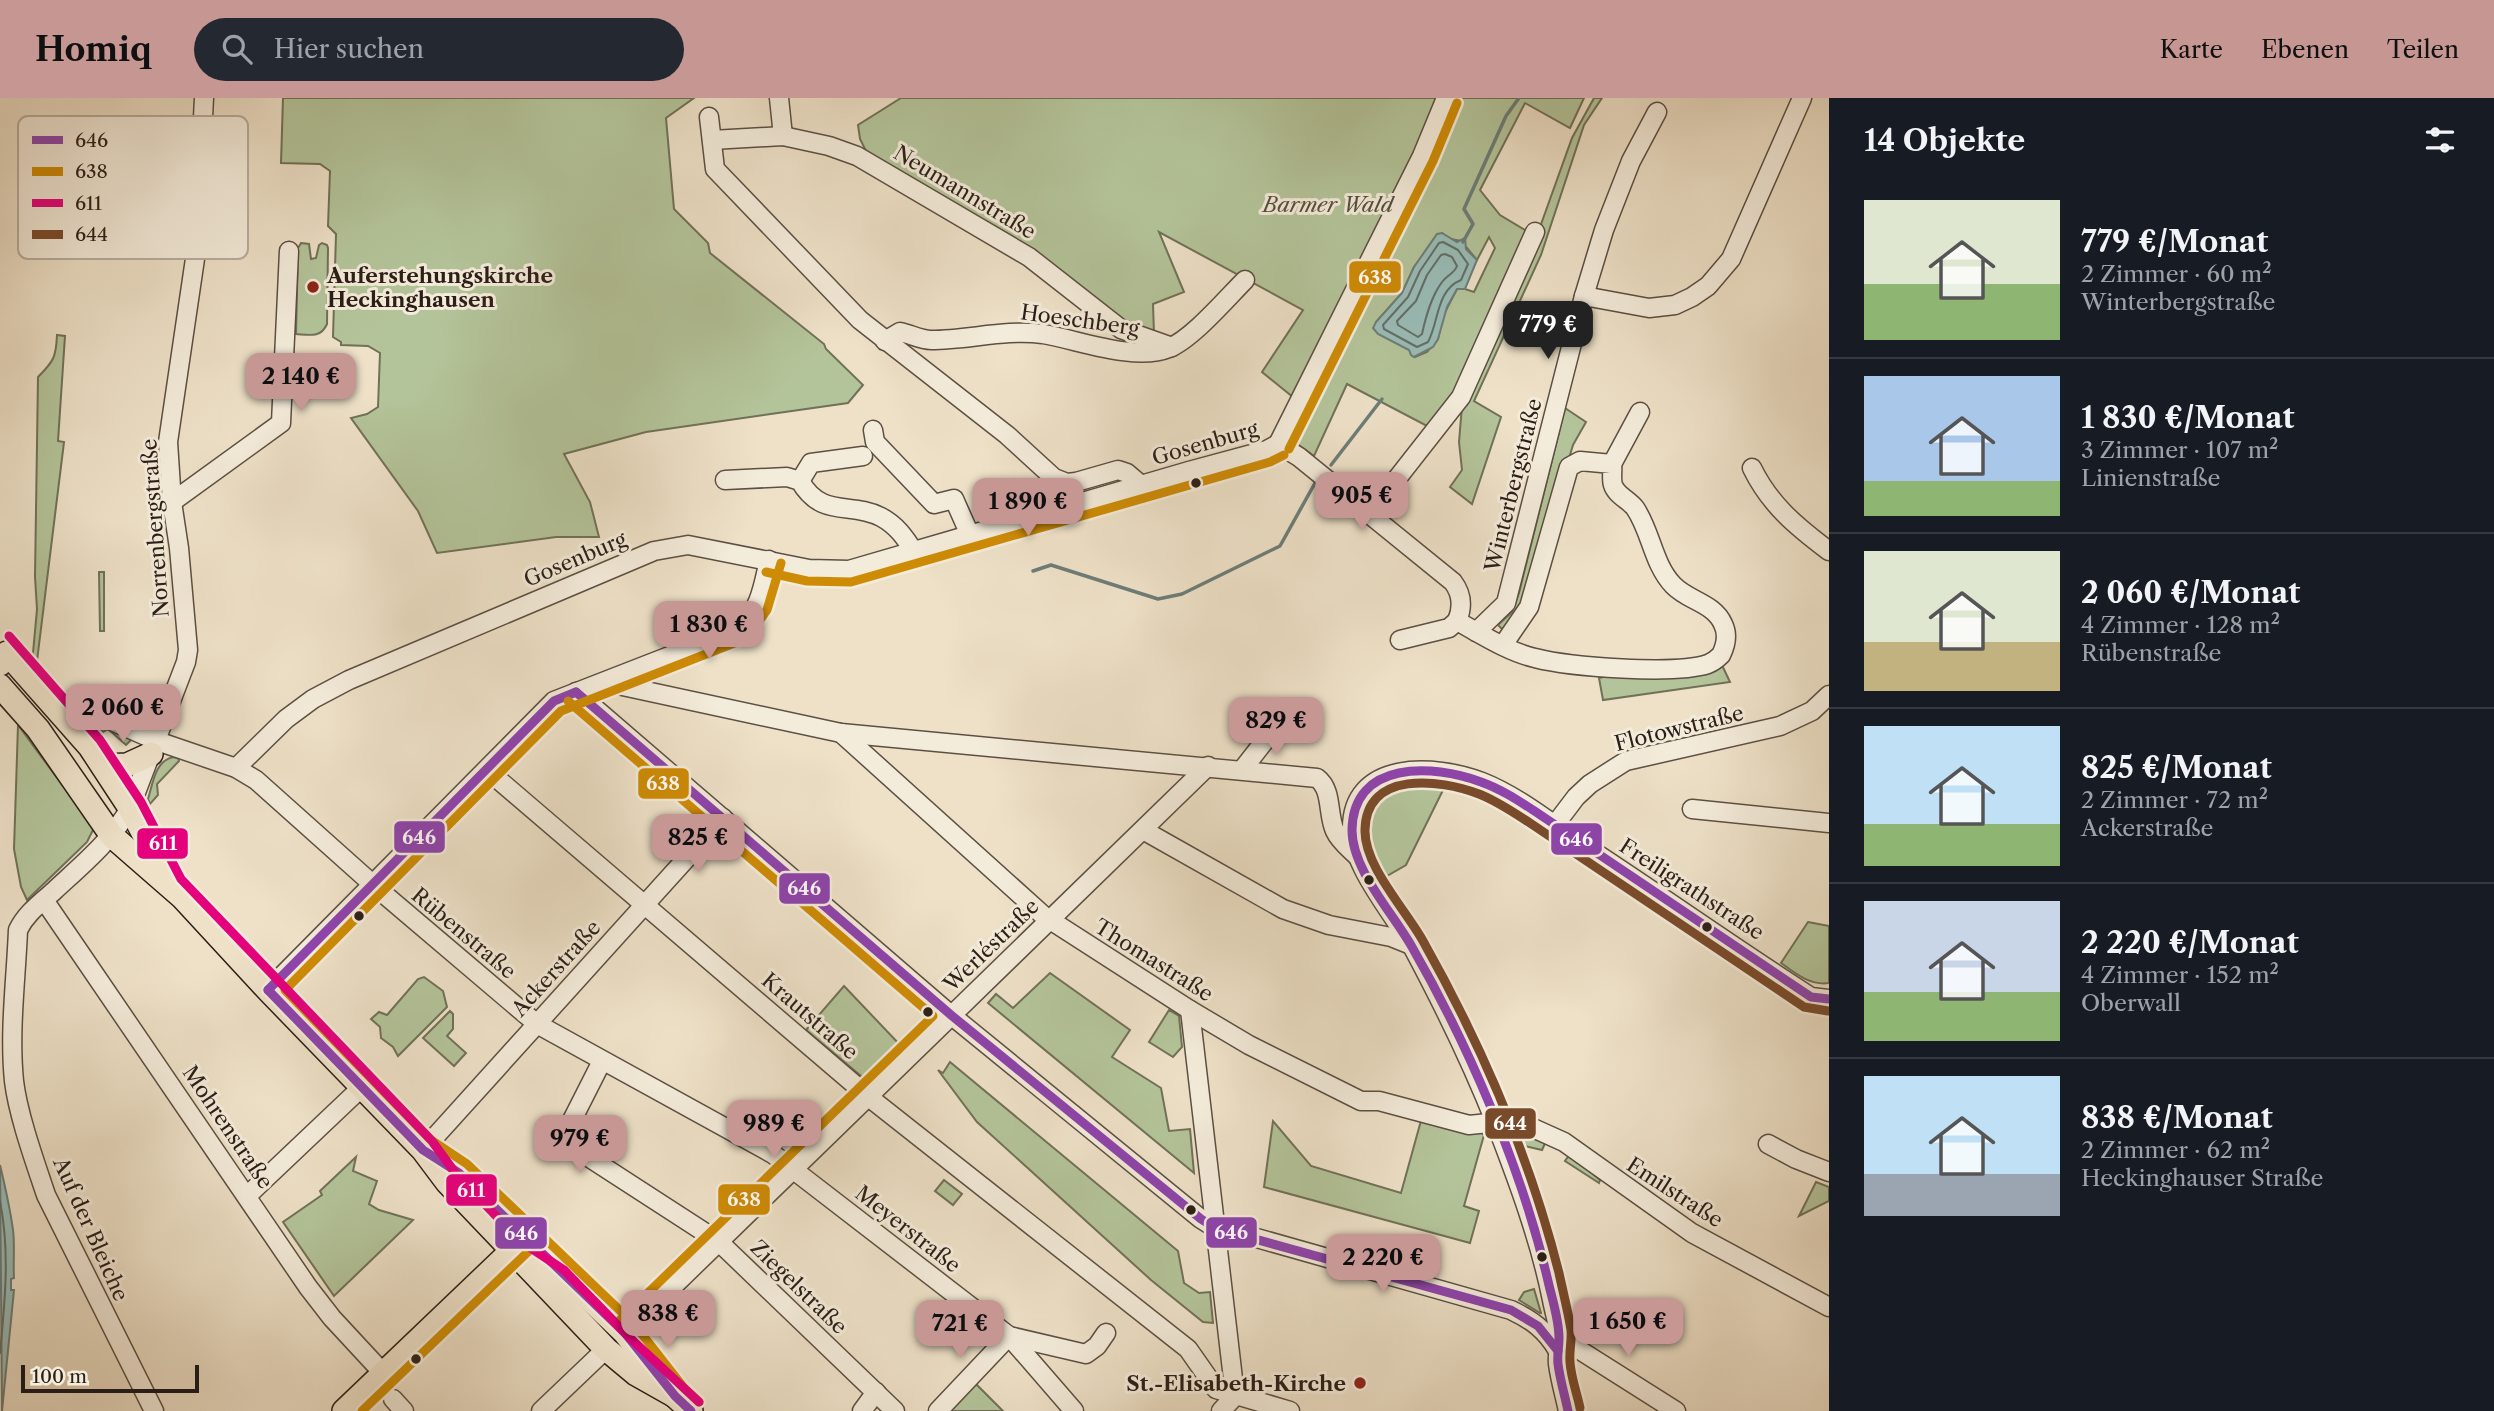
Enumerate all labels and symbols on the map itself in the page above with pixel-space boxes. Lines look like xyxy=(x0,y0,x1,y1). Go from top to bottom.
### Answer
legend xyxy=(18,116,248,259)
text: 646 xyxy=(75,129,108,152)
street label: Neumannstraße xyxy=(890,140,1040,244)
text: 638 xyxy=(75,160,108,183)
text: 611 xyxy=(75,192,102,215)
park label: Barmer Wald xyxy=(1261,192,1396,217)
text: 644 xyxy=(75,223,108,246)
line badge: 638 xyxy=(1348,260,1402,294)
place label: Auferstehungskirche Heckinghausen xyxy=(326,263,553,312)
text: 638 xyxy=(1358,266,1392,289)
marker: Auferstehungskirche Heckinghausen xyxy=(305,279,321,295)
street label: Hoeschberg xyxy=(1019,299,1142,341)
pin: 779 € xyxy=(1499,302,1597,361)
pin: 2 140 € xyxy=(236,354,366,413)
street label: Winterbergstraße xyxy=(1479,396,1547,575)
street label: Gosenburg xyxy=(1149,416,1262,470)
street label: Norrenbergstraße xyxy=(136,438,174,618)
pin: 905 € xyxy=(1313,472,1411,532)
unlabelled marker xyxy=(1189,476,1203,490)
pin: 1 890 € xyxy=(963,478,1093,538)
street label: Gosenburg xyxy=(520,526,631,592)
pin: 1 830 € xyxy=(644,602,774,661)
pin: 2 060 € xyxy=(58,684,188,744)
pin: 829 € xyxy=(1227,698,1325,757)
street label: Flotowstraße xyxy=(1612,700,1746,756)
line badge: 638 xyxy=(637,767,690,800)
text: 638 xyxy=(646,772,680,795)
pin: 825 € xyxy=(649,814,747,874)
line badge: 646 xyxy=(393,820,446,854)
line badge: 646 xyxy=(1550,822,1603,856)
text: 646 xyxy=(402,826,436,849)
line badge: 611 xyxy=(136,827,189,860)
text: 646 xyxy=(1559,828,1593,851)
text: 611 xyxy=(149,832,178,855)
street label: Freiligrathstraße xyxy=(1615,833,1769,945)
line badge: 646 xyxy=(778,872,831,905)
unlabelled marker xyxy=(1362,873,1376,887)
text: 646 xyxy=(787,877,821,900)
street label: Rübenstraße xyxy=(407,882,521,984)
street label: Werléstraße xyxy=(938,893,1044,997)
unlabelled marker xyxy=(352,909,366,923)
street label: Thomastraße xyxy=(1090,914,1218,1006)
street label: Ackerstraße xyxy=(506,915,606,1022)
unlabelled marker xyxy=(1700,920,1714,934)
street label: Krautstraße xyxy=(757,967,863,1065)
unlabelled marker xyxy=(921,1005,935,1019)
street label: Mohrenstraße xyxy=(178,1061,278,1193)
pin: 989 € xyxy=(725,1100,823,1160)
line badge: 644 xyxy=(1484,1107,1537,1140)
text: 644 xyxy=(1493,1112,1527,1135)
pin: 979 € xyxy=(531,1116,629,1175)
street label: Auf der Bleiche xyxy=(48,1152,134,1305)
street label: Emilstraße xyxy=(1622,1152,1728,1232)
line badge: 611 xyxy=(445,1173,498,1207)
text: 611 xyxy=(457,1179,486,1202)
street label: Meyerstraße xyxy=(850,1180,966,1278)
line badge: 638 xyxy=(717,1183,771,1216)
text: 638 xyxy=(727,1188,761,1211)
unlabelled marker xyxy=(1184,1203,1198,1217)
line badge: 646 xyxy=(494,1216,548,1250)
line badge: 646 xyxy=(1205,1216,1258,1249)
text: 646 xyxy=(1214,1221,1248,1244)
text: 646 xyxy=(504,1222,538,1245)
pin: 2 220 € xyxy=(1318,1234,1448,1294)
street label: Ziegelstraße xyxy=(746,1235,852,1339)
unlabelled marker xyxy=(1535,1250,1549,1264)
pin: 838 € xyxy=(619,1290,717,1350)
pin: 1 650 € xyxy=(1563,1298,1693,1358)
pin: 721 € xyxy=(911,1300,1009,1360)
unlabelled marker xyxy=(409,1352,423,1366)
scale bar xyxy=(21,1362,200,1394)
place label: St.-Elisabeth-Kirche xyxy=(1126,1371,1346,1396)
marker: St.-Elisabeth-Kirche xyxy=(1352,1375,1368,1391)

